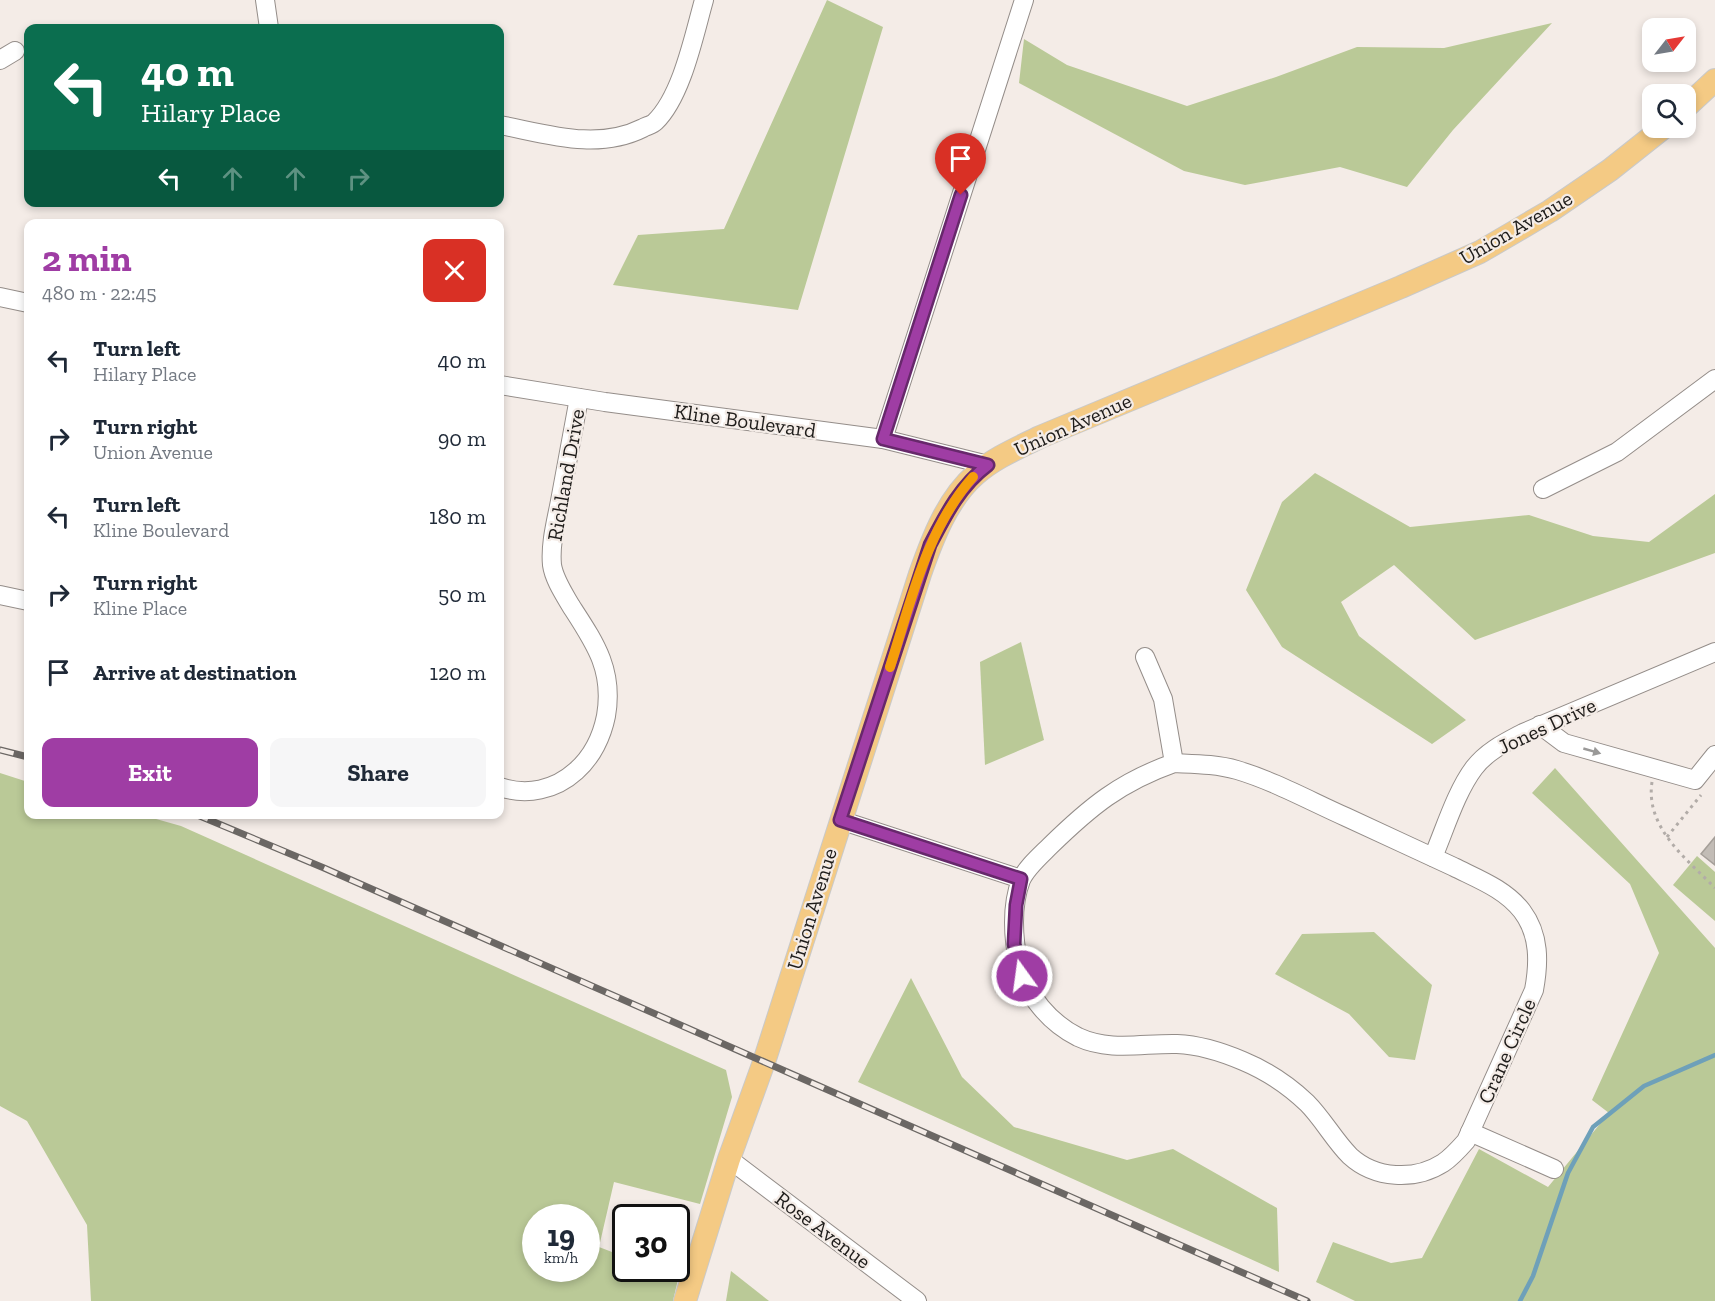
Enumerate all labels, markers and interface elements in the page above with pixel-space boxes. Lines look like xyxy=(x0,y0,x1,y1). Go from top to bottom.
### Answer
north arrow xyxy=(1642,18,1696,72)
map controls xyxy=(1642,18,1696,138)
text: 40 m xyxy=(141,46,234,97)
icon: left xyxy=(42,48,120,126)
button: search xyxy=(1642,84,1696,138)
text: Hilary Place xyxy=(141,97,281,129)
pin xyxy=(935,133,986,195)
icon: arrive xyxy=(944,142,977,175)
icon: left xyxy=(153,162,186,195)
icon: ahead xyxy=(216,162,249,195)
icon: ahead xyxy=(279,162,312,195)
icon: right xyxy=(342,162,375,195)
street label: Union Avenue xyxy=(1455,185,1577,270)
text: 2 min xyxy=(42,237,132,280)
button: close xyxy=(423,239,486,302)
text: 480 m · 22:45 xyxy=(42,281,156,305)
text: Turn left xyxy=(93,335,180,362)
icon: left xyxy=(42,344,75,377)
text: 40 m xyxy=(437,347,486,374)
text: Hilary Place xyxy=(93,362,196,386)
street label: Union Avenue xyxy=(1010,387,1136,462)
street label: Kline Boulevard xyxy=(672,398,818,443)
street label: Richland Drive xyxy=(542,407,589,543)
text: Turn right xyxy=(93,413,197,440)
icon: right xyxy=(42,422,75,455)
text: 90 m xyxy=(438,425,486,452)
text: Union Avenue xyxy=(93,440,213,464)
text: Turn left xyxy=(93,491,180,518)
icon: left xyxy=(42,500,75,533)
text: 180 m xyxy=(429,503,486,530)
text: Kline Boulevard xyxy=(93,518,229,542)
text: Turn right xyxy=(93,569,197,596)
icon: right xyxy=(42,578,75,611)
text: 50 m xyxy=(438,581,486,608)
text: Kline Place xyxy=(93,596,187,620)
icon: arrive xyxy=(42,656,75,689)
text: Arrive at destination xyxy=(93,659,296,686)
text: 120 m xyxy=(430,659,486,686)
street label: Jones Drive xyxy=(1494,692,1600,759)
button: Exit xyxy=(42,738,258,807)
button: Share xyxy=(270,738,486,807)
one-way arrow xyxy=(1583,747,1601,756)
street label: Union Avenue xyxy=(781,845,842,973)
position arrow xyxy=(990,944,1054,1008)
street label: Crane Circle xyxy=(1472,994,1541,1107)
street label: Rose Avenue xyxy=(771,1186,876,1274)
speed limit sign: 30 xyxy=(612,1204,690,1282)
text: 19 xyxy=(547,1218,575,1254)
text: km/h xyxy=(544,1249,578,1267)

